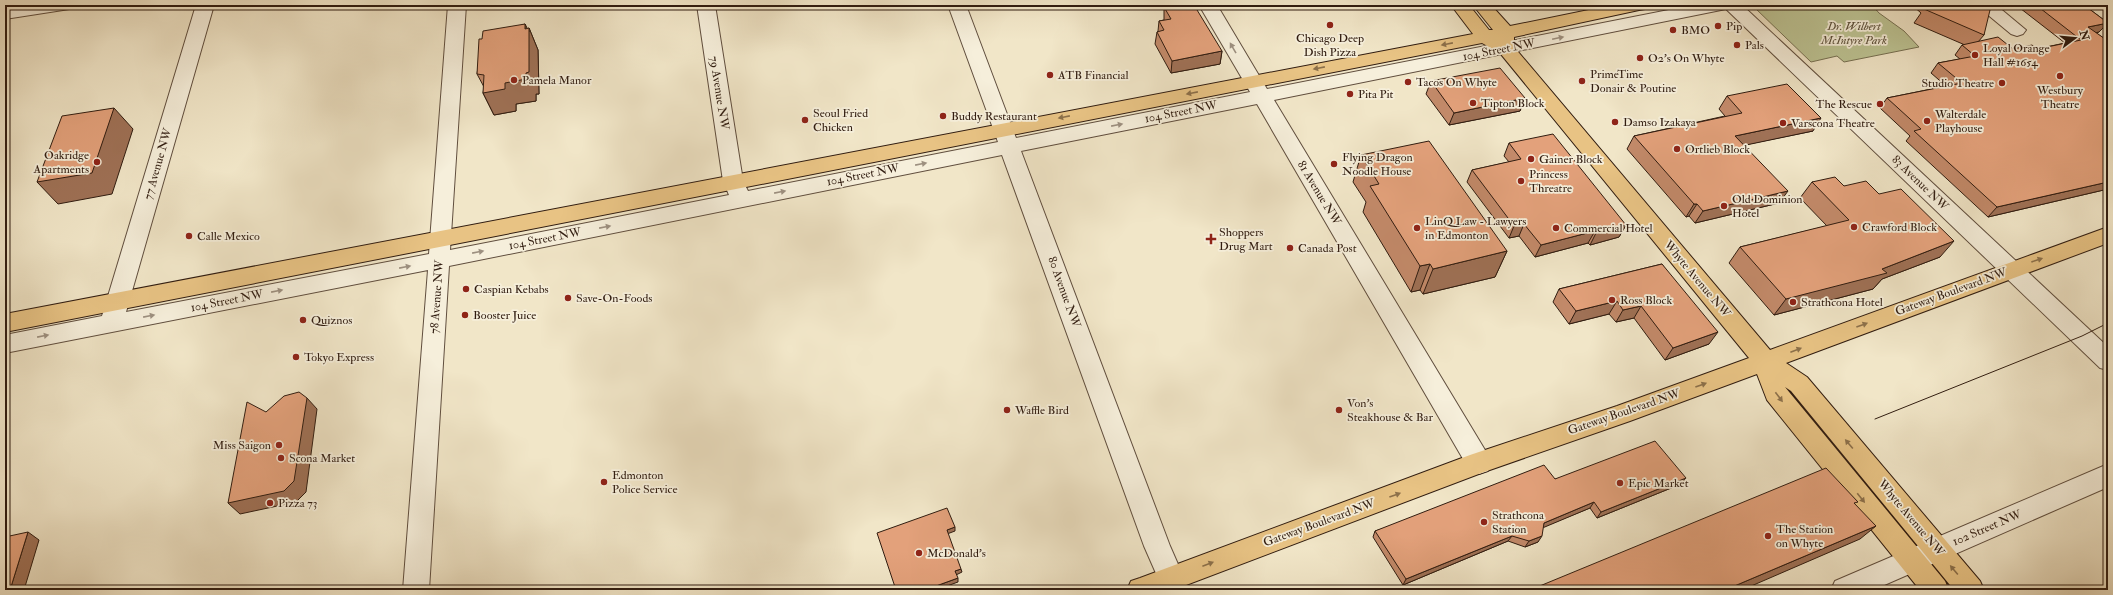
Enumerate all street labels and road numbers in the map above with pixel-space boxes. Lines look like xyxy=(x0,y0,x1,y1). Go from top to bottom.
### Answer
street label: 104 Street NW xyxy=(1461,35,1537,64)
street label: 79 Avenue NW xyxy=(706,55,732,132)
street label: 104 Street NW xyxy=(1143,97,1219,126)
street label: 77 Avenue NW xyxy=(141,126,176,202)
street label: 83 Avenue NW xyxy=(1889,152,1952,214)
street label: 81 Avenue NW xyxy=(1294,158,1345,229)
street label: 104 Street NW xyxy=(825,160,901,189)
street label: 104 Street NW xyxy=(507,224,583,253)
street label: Whyte Avenue NW xyxy=(1660,237,1734,321)
street label: 80 Avenue NW xyxy=(1044,254,1084,330)
street label: 78 Avenue NW xyxy=(427,259,447,334)
street label: Gateway Boulevard NW xyxy=(1893,265,2010,319)
street label: 104 Street NW xyxy=(189,286,265,315)
street label: Gateway Boulevard NW xyxy=(1566,386,1683,438)
street label: Whyte Avenue NW xyxy=(1874,476,1948,560)
street label: Gateway Boulevard NW xyxy=(1261,496,1378,550)
street label: 102 Street NW xyxy=(1950,506,2024,549)

